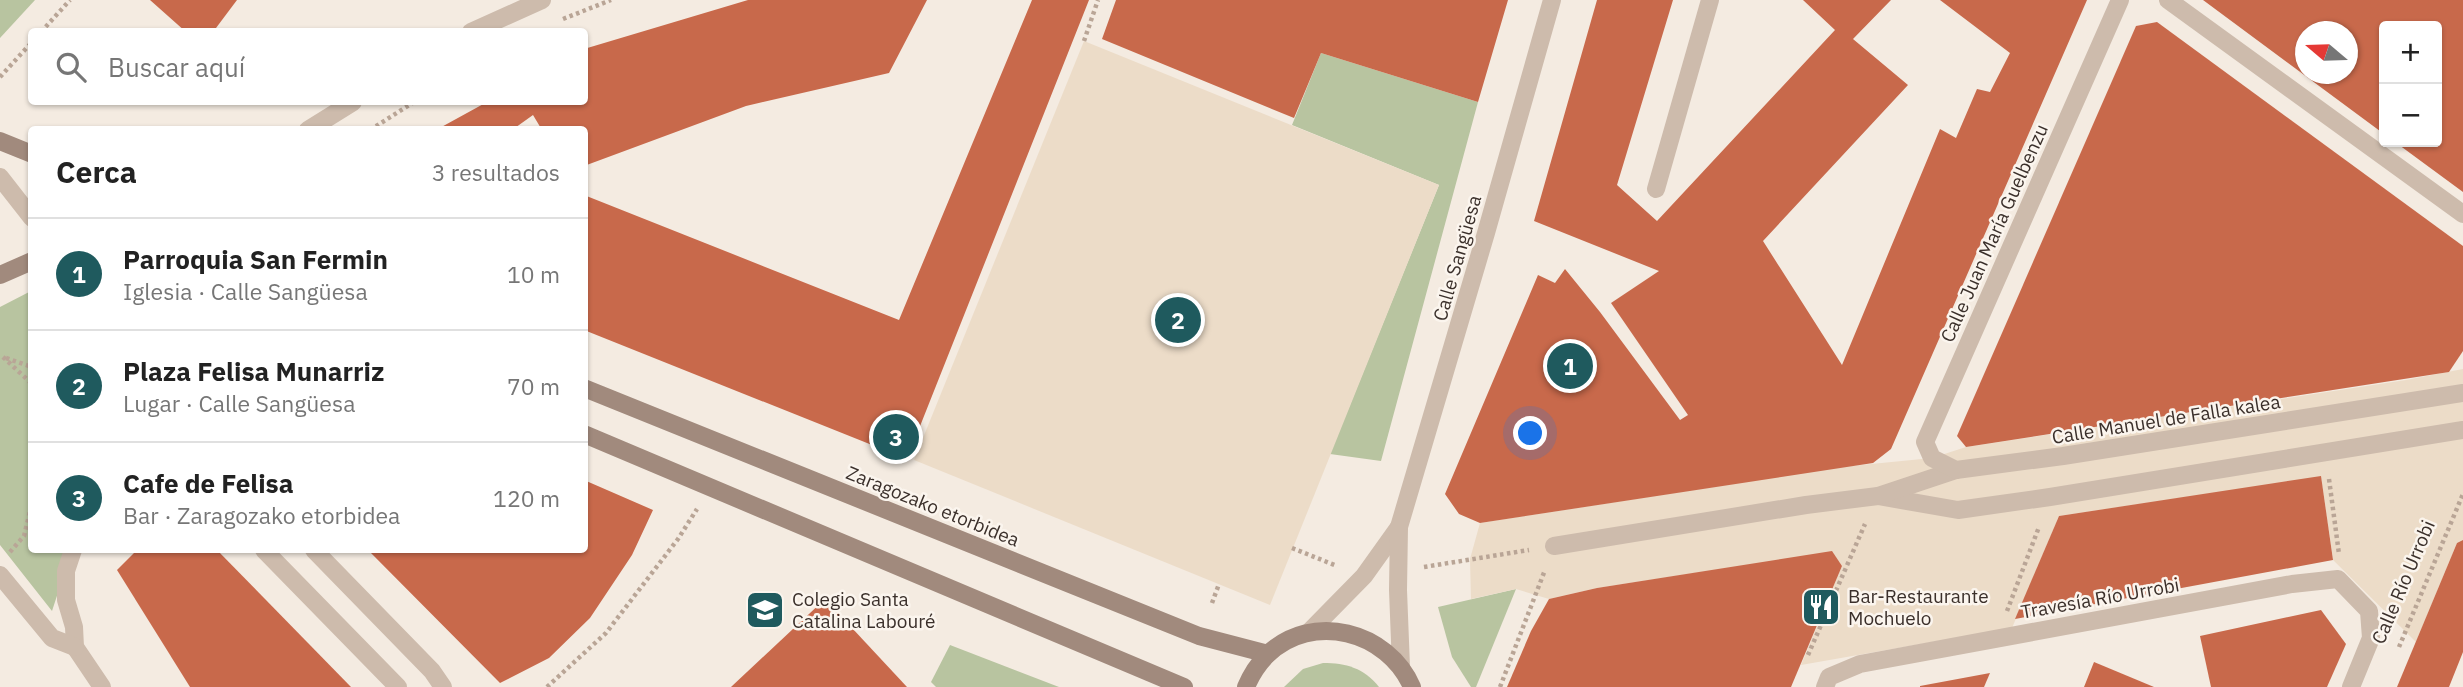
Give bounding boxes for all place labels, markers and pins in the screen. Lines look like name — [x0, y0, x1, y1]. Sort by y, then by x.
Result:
pin: 2 — [1155, 294, 1201, 346]
pin: 1 — [1547, 340, 1593, 392]
pin: 3 — [873, 411, 919, 463]
place label: Bar-Restaurante Mochuelo — [1848, 584, 1989, 630]
restaurant icon: Bar-Restaurante Mochuelo — [1800, 586, 1842, 628]
place label: Colegio Santa Catalina Labouré — [792, 587, 936, 633]
school or university icon: Colegio Santa Catalina Labouré — [744, 589, 786, 631]

